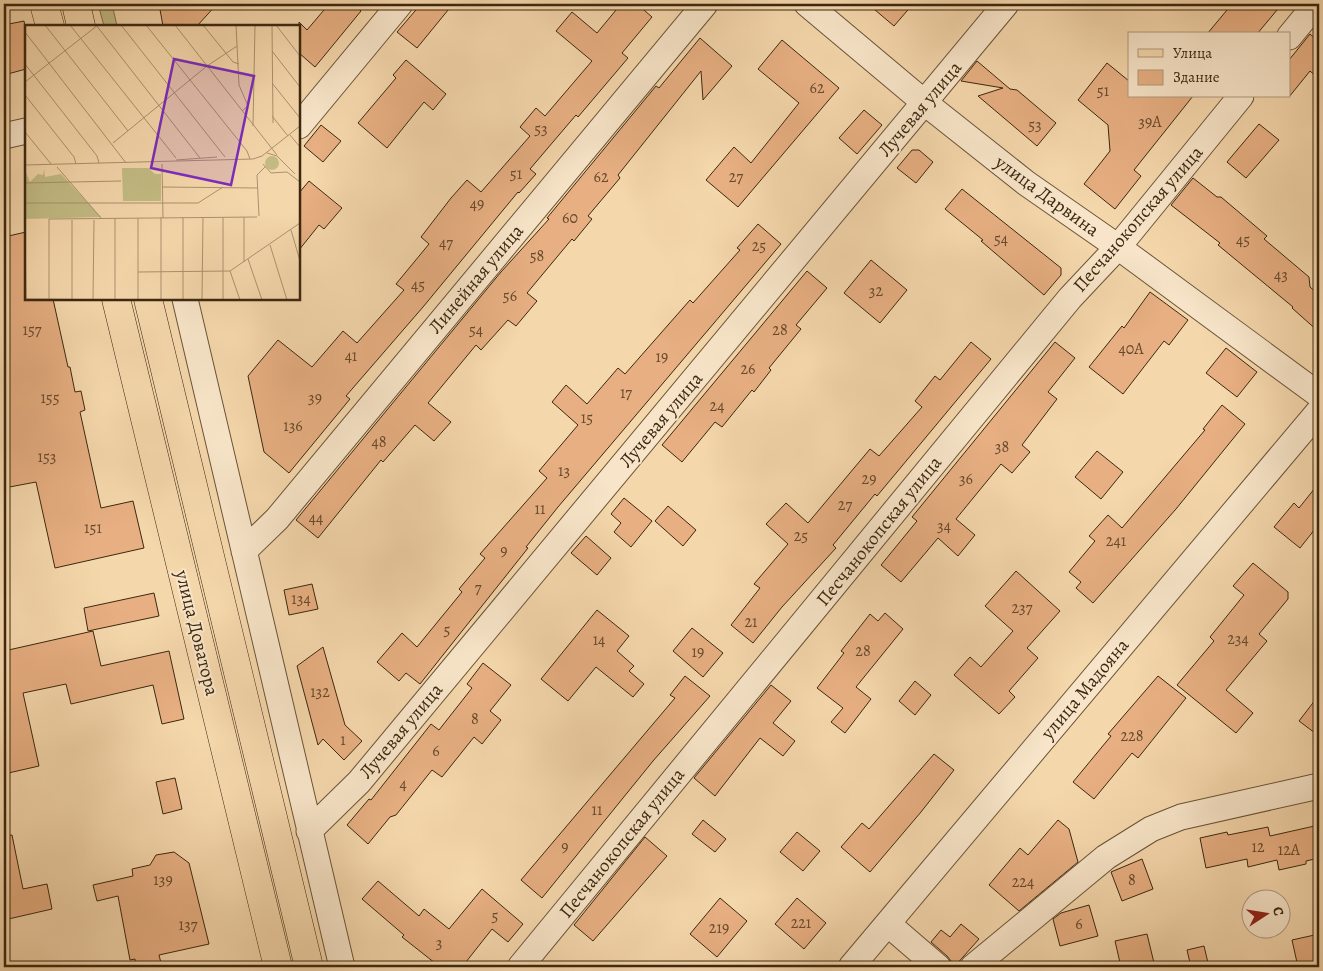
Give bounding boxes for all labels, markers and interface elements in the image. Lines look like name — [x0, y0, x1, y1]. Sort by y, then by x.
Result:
inset map — [25, 25, 300, 300]
legend — [1128, 32, 1290, 98]
text: Улица — [1173, 43, 1212, 63]
street label: Лучевая улица — [872, 55, 968, 162]
text: Здание — [1173, 67, 1220, 87]
house number: 62 — [810, 77, 825, 99]
house number: 51 — [1097, 80, 1110, 102]
house number: 39А — [1138, 111, 1162, 133]
house number: 53 — [1028, 114, 1042, 136]
house number: 53 — [534, 118, 548, 140]
street label: Песчанокопская улица — [1067, 140, 1209, 298]
street label: улица Дарвина — [989, 149, 1105, 243]
house number: 51 — [510, 163, 523, 185]
house number: 62 — [594, 166, 609, 188]
house number: 27 — [729, 166, 743, 188]
house number: 49 — [470, 193, 484, 215]
house number: 60 — [562, 207, 578, 229]
street label: Линейная улица — [423, 219, 530, 339]
house number: 54 — [994, 228, 1008, 250]
house number: 45 — [1236, 229, 1250, 251]
house number: 47 — [439, 232, 453, 254]
house number: 25 — [752, 235, 766, 257]
house number: 58 — [530, 245, 544, 267]
house number: 43 — [1274, 264, 1288, 286]
house number: 45 — [411, 274, 425, 296]
house number: 32 — [869, 280, 884, 302]
house number: 56 — [503, 285, 517, 307]
house number: 157 — [22, 319, 42, 341]
house number: 54 — [469, 319, 483, 341]
house number: 28 — [772, 319, 788, 341]
house number: 40А — [1118, 338, 1144, 360]
house number: 41 — [345, 345, 358, 367]
house number: 19 — [656, 346, 668, 368]
house number: 26 — [741, 358, 756, 380]
street label: Лучевая улица — [613, 366, 709, 473]
house number: 17 — [620, 382, 632, 404]
house number: 155 — [40, 387, 60, 409]
house number: 39 — [308, 387, 322, 409]
house number: 24 — [710, 395, 724, 417]
house number: 15 — [581, 407, 593, 429]
house number: 136 — [283, 415, 303, 437]
house number: 48 — [371, 431, 387, 453]
house number: 38 — [995, 436, 1009, 458]
house number: 153 — [37, 446, 57, 468]
street label: Песчанокопская улица — [810, 450, 948, 612]
house number: 13 — [558, 460, 570, 482]
house number: 29 — [862, 468, 876, 490]
house number: 36 — [959, 468, 973, 490]
house number: 27 — [838, 494, 852, 516]
house number: 11 — [535, 498, 546, 520]
house number: 44 — [309, 507, 323, 529]
house number: 34 — [937, 515, 951, 537]
house number: 151 — [84, 517, 102, 539]
house number: 25 — [794, 525, 808, 547]
house number: 241 — [1106, 530, 1127, 552]
house number: 9 — [500, 540, 508, 562]
street label: улица Доватора — [169, 566, 225, 699]
house number: 7 — [475, 577, 482, 599]
house number: 134 — [291, 588, 311, 610]
house number: 237 — [1012, 597, 1033, 619]
house number: 21 — [744, 611, 758, 633]
house number: 5 — [444, 619, 451, 641]
house number: 234 — [1227, 628, 1249, 650]
house number: 14 — [593, 629, 605, 651]
street label: улица Мадояна — [1034, 633, 1135, 746]
house number: 28 — [855, 640, 871, 662]
house number: 19 — [692, 641, 704, 663]
street label: Лучевая улица — [353, 677, 449, 784]
house number: 132 — [310, 681, 330, 703]
house number: 8 — [471, 708, 479, 730]
house number: 228 — [1121, 725, 1143, 747]
house number: 1 — [340, 729, 346, 751]
house number: 6 — [432, 740, 440, 762]
street label: Песчанокопская улица — [553, 762, 691, 924]
house number: 4 — [399, 773, 407, 795]
house number: 11 — [592, 799, 603, 821]
house number: 9 — [561, 836, 569, 858]
house number: 12 — [1251, 836, 1265, 858]
house number: 12А — [1278, 839, 1301, 861]
house number: 139 — [153, 869, 173, 891]
house number: 8 — [1128, 869, 1136, 891]
house number: 224 — [1012, 871, 1034, 893]
north arrow — [1240, 888, 1290, 938]
house number: 5 — [492, 905, 499, 927]
text: С — [1268, 905, 1288, 918]
house number: 221 — [791, 912, 812, 934]
house number: 6 — [1075, 913, 1083, 935]
house number: 137 — [179, 914, 198, 936]
house number: 219 — [709, 917, 729, 939]
house number: 3 — [436, 932, 442, 954]

